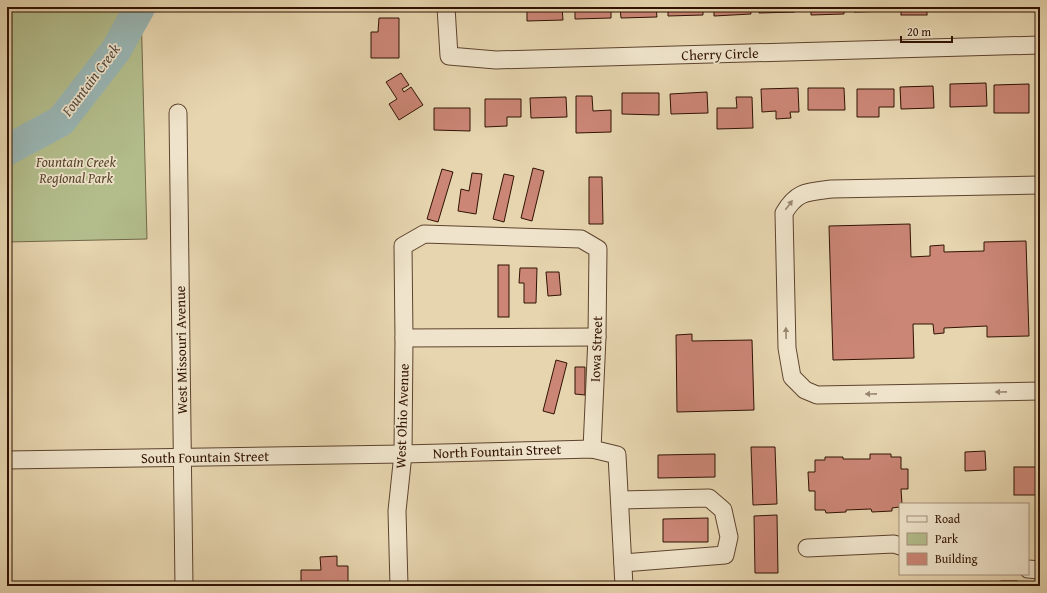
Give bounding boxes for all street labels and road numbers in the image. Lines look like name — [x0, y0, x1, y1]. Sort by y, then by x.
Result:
street label: Cherry Circle — [681, 43, 759, 65]
street label: West Missouri Avenue — [170, 285, 192, 414]
street label: Iowa Street — [585, 316, 607, 382]
street label: West Ohio Avenue — [390, 363, 414, 469]
street label: North Fountain Street — [432, 439, 562, 463]
street label: South Fountain Street — [141, 446, 269, 468]

